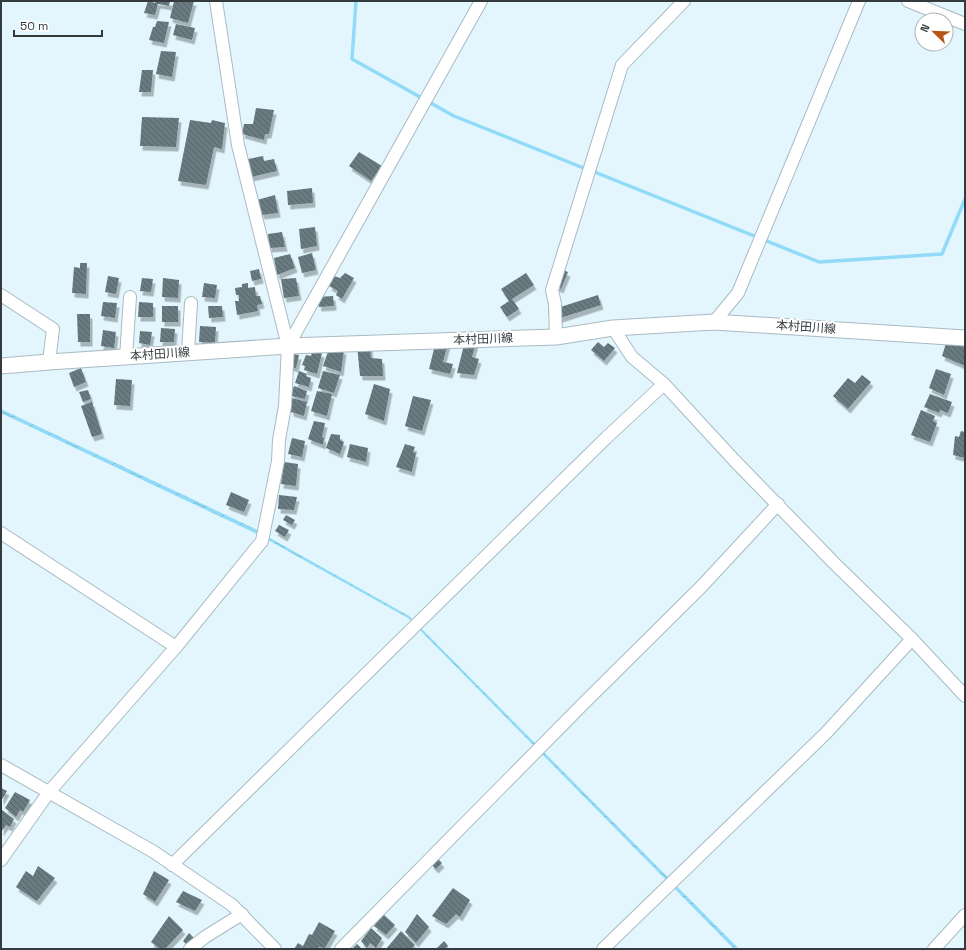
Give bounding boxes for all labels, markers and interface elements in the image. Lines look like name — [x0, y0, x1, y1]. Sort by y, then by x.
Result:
scale bar — [14, 12, 102, 38]
north arrow — [914, 12, 954, 52]
text: 50 m — [20, 18, 48, 34]
text: N — [917, 22, 933, 34]
street label: 本村田川線 — [776, 317, 836, 337]
street label: 本村田川線 — [453, 330, 513, 348]
street label: 本村田川線 — [130, 344, 190, 364]

